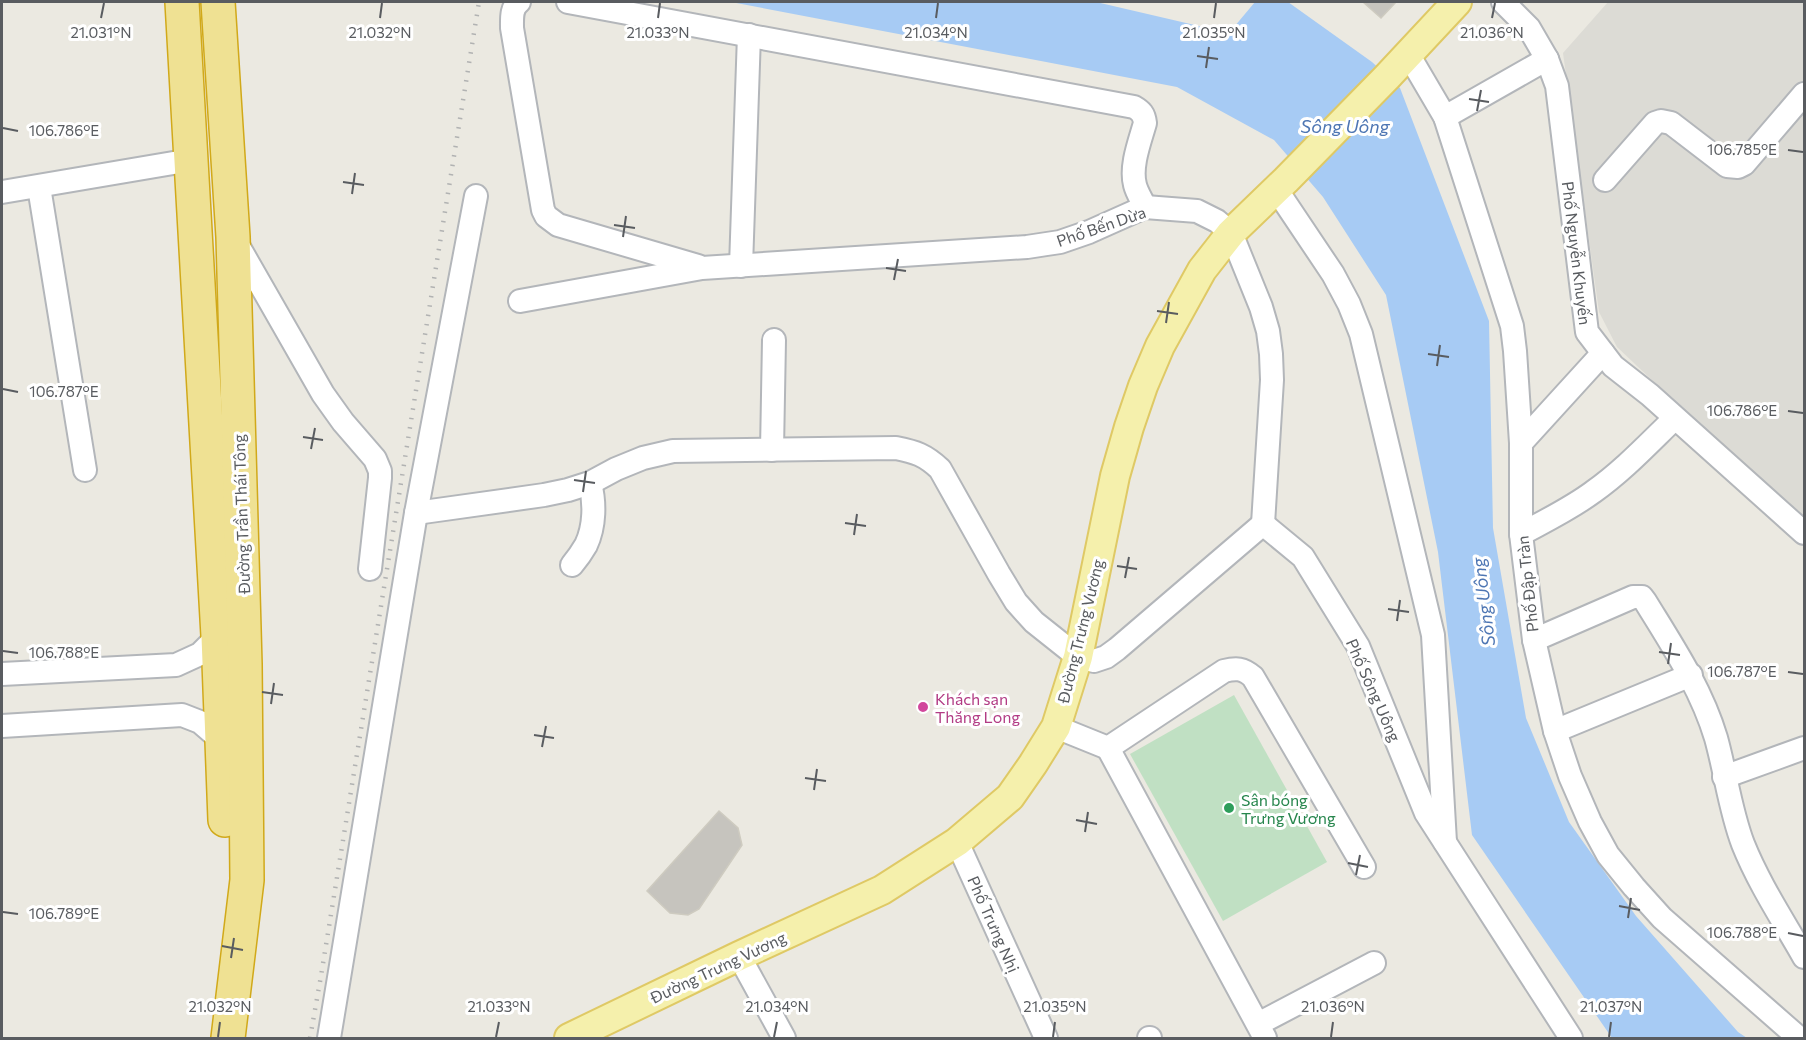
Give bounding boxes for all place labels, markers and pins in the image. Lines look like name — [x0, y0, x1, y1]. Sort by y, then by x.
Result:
place label: Khách sạn Thăng Long — [935, 689, 1021, 726]
marker: Khách sạn Thăng Long — [916, 700, 930, 714]
place label: Sân bóng Trưng Vương — [1241, 790, 1336, 827]
marker: Sân bóng Trưng Vương — [1222, 801, 1236, 815]

